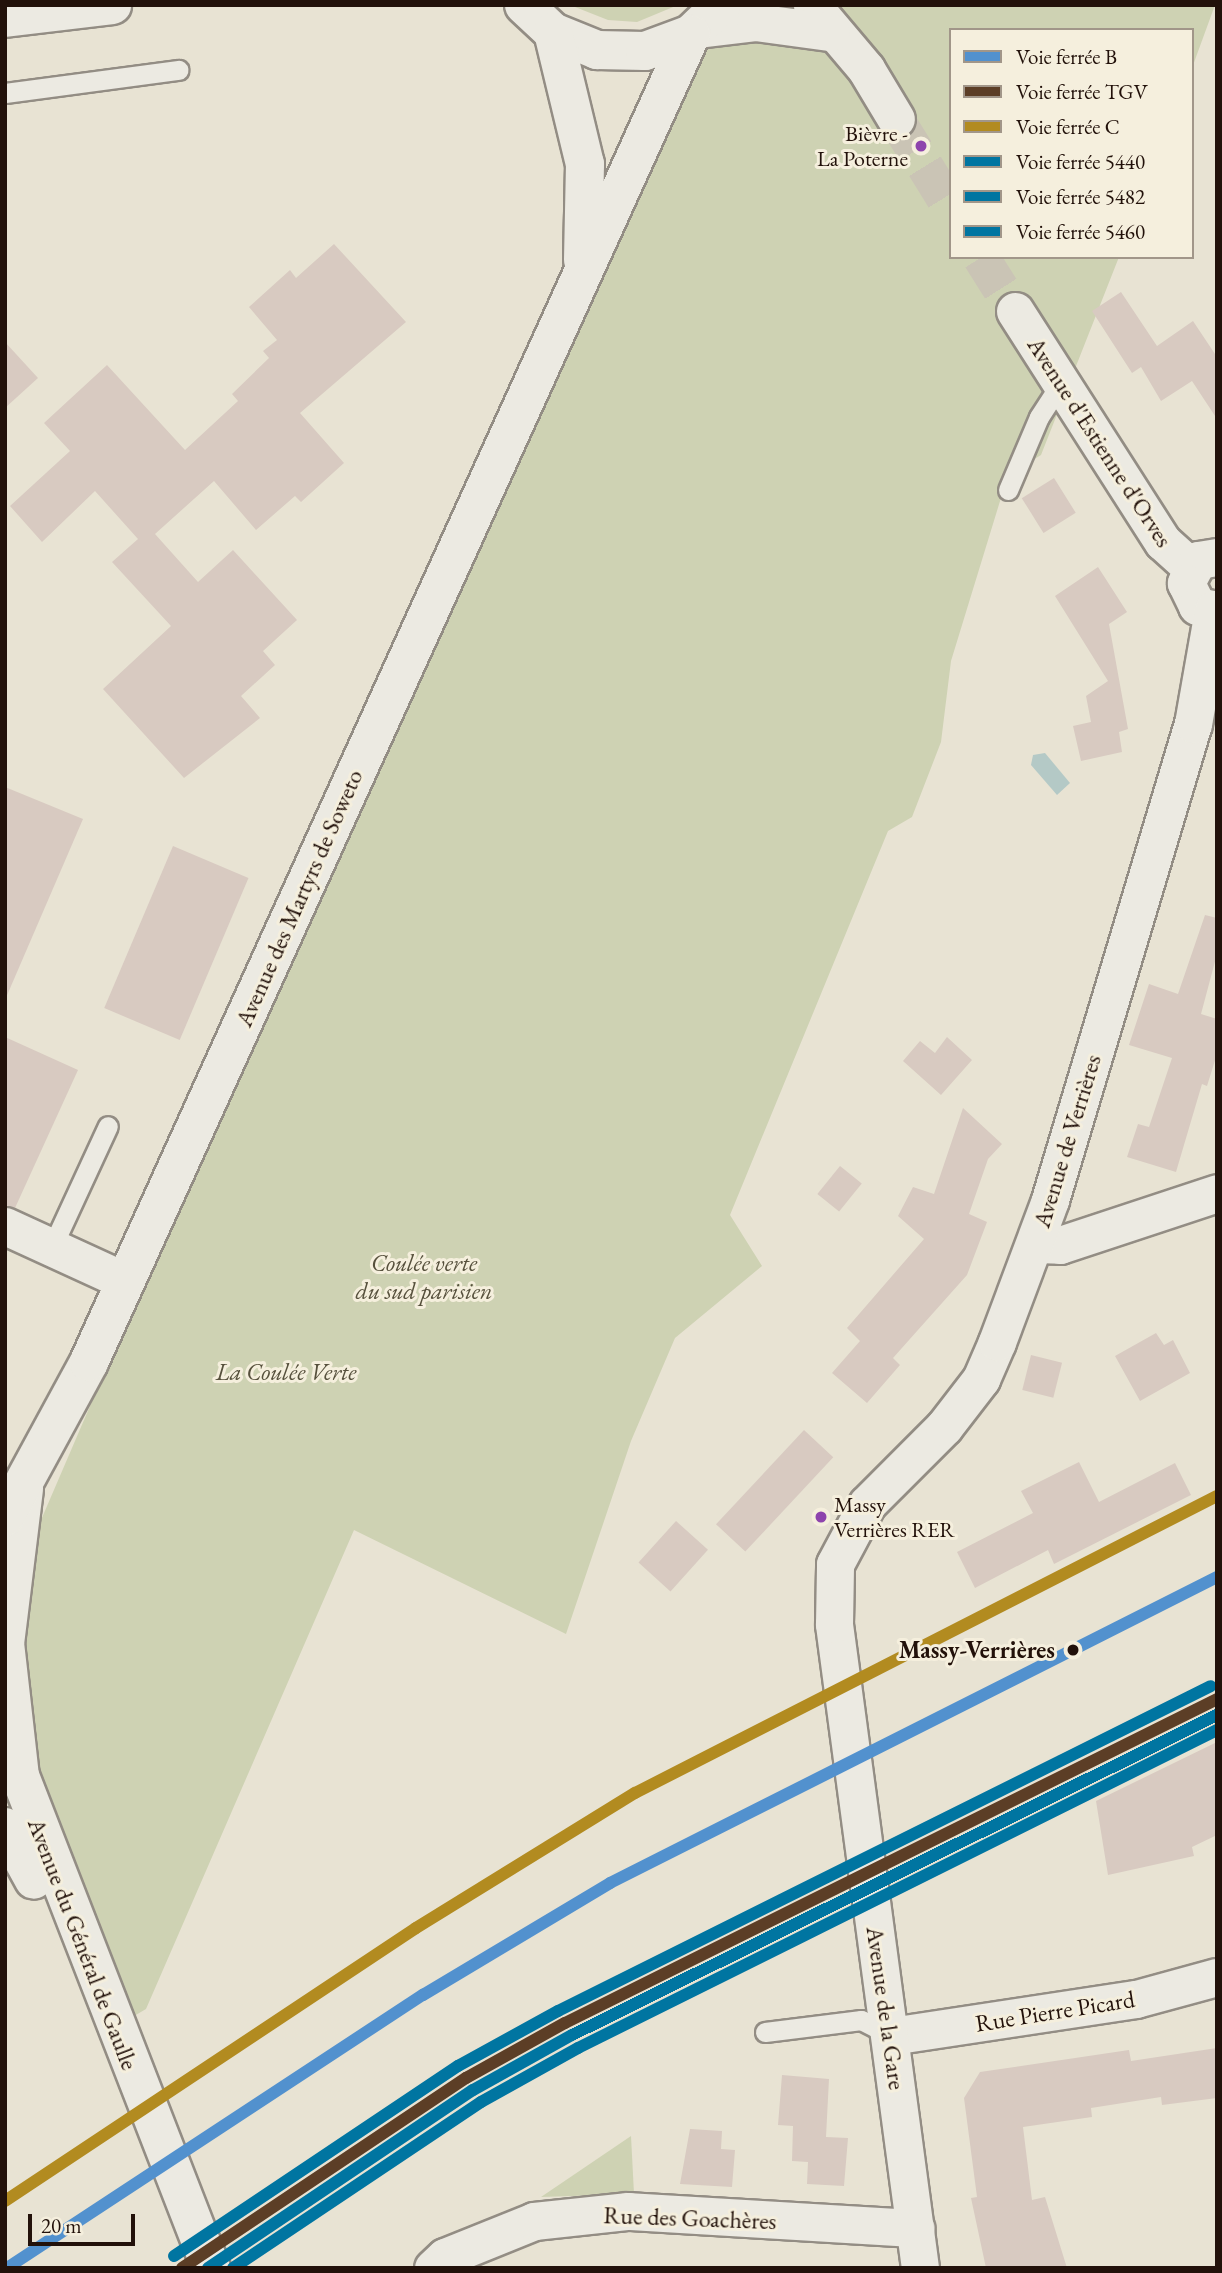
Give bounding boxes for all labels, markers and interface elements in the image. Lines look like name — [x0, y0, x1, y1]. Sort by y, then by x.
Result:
legend — [949, 28, 1194, 259]
text: Voie ferrée B — [1016, 43, 1117, 70]
text: Voie ferrée TGV — [1016, 78, 1148, 105]
text: Voie ferrée C — [1016, 113, 1120, 140]
place label: Bièvre - La Poterne — [817, 120, 908, 172]
marker: Bièvre - La Poterne — [914, 139, 928, 153]
text: Voie ferrée 5440 — [1016, 148, 1145, 175]
text: Voie ferrée 5482 — [1016, 183, 1145, 210]
text: Voie ferrée 5460 — [1016, 218, 1145, 245]
street label: Avenue d'Estienne d'Orves — [1021, 332, 1179, 552]
street label: Avenue des Martyrs de Soweto — [229, 765, 369, 1031]
street label: Avenue de Verrières — [1027, 1051, 1107, 1231]
park label: Coulée verte du sud parisien — [356, 1249, 492, 1305]
park label: La Coulée Verte — [216, 1358, 356, 1386]
place label: Massy Verrières RER — [834, 1491, 955, 1542]
marker: Massy Verrières RER — [814, 1510, 828, 1524]
place label: Massy-Verrières — [899, 1636, 1055, 1664]
marker: Massy-Verrières — [1061, 1638, 1085, 1662]
street label: Avenue du Général de Gaulle — [22, 1814, 144, 2074]
street label: Avenue de la Gare — [860, 1925, 912, 2091]
street label: Rue Pierre Picard — [973, 1984, 1137, 2038]
scale bar — [32, 2200, 138, 2244]
street label: Rue des Goachères — [603, 2201, 777, 2235]
text: 20 m — [41, 2212, 82, 2239]

